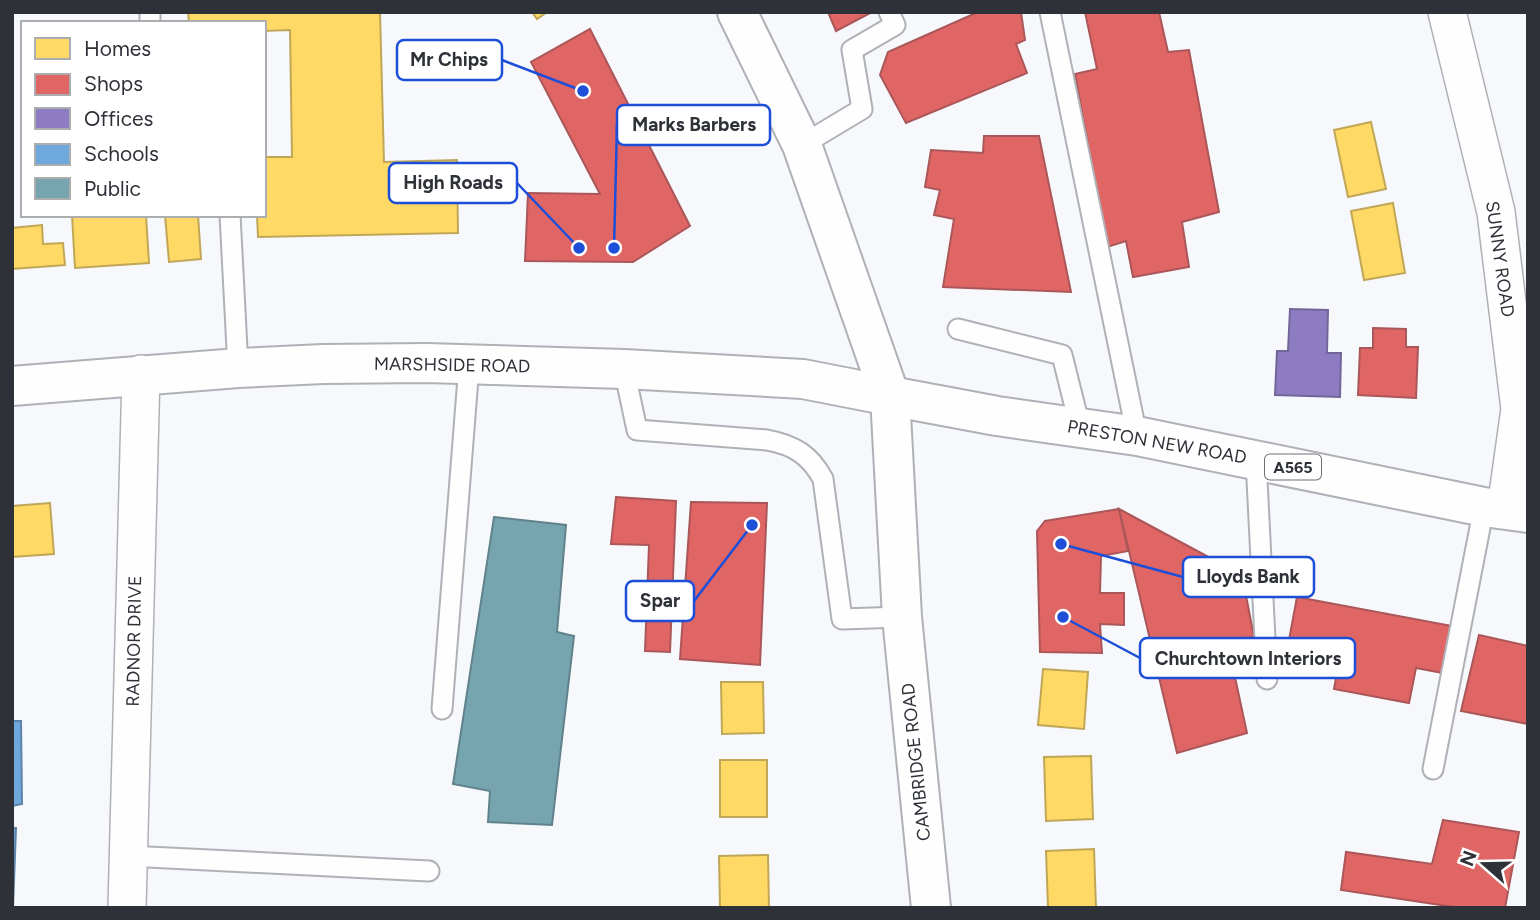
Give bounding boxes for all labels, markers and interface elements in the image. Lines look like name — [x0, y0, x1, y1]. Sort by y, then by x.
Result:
legend — [21, 21, 266, 217]
text: Homes — [84, 36, 151, 61]
callout: Mr Chips — [397, 40, 502, 80]
text: Mr Chips — [410, 48, 488, 71]
text: Shops — [84, 71, 143, 96]
callout: Marks Barbers — [617, 105, 770, 145]
text: Offices — [84, 106, 153, 131]
text: Marks Barbers — [632, 113, 756, 136]
text: Schools — [84, 141, 159, 166]
callout: High Roads — [389, 163, 517, 203]
text: High Roads — [403, 171, 503, 194]
text: Public — [84, 176, 141, 201]
street label: SUNNY ROAD — [1481, 200, 1519, 318]
street label: MARSHSIDE ROAD — [374, 353, 530, 377]
street label: PRESTON NEW ROAD — [1066, 415, 1248, 469]
road number: A565 — [1265, 454, 1321, 480]
callout: Lloyds Bank — [1183, 557, 1314, 597]
text: Lloyds Bank — [1196, 565, 1301, 588]
street label: RADNOR DRIVE — [122, 575, 146, 707]
callout: Spar — [626, 581, 694, 621]
text: Spar — [640, 589, 680, 612]
callout: Churchtown Interiors — [1140, 638, 1355, 678]
text: Churchtown Interiors — [1155, 647, 1341, 670]
street label: CAMBRIDGE ROAD — [897, 682, 935, 842]
north arrow — [1449, 829, 1519, 899]
text: N — [1455, 848, 1482, 869]

